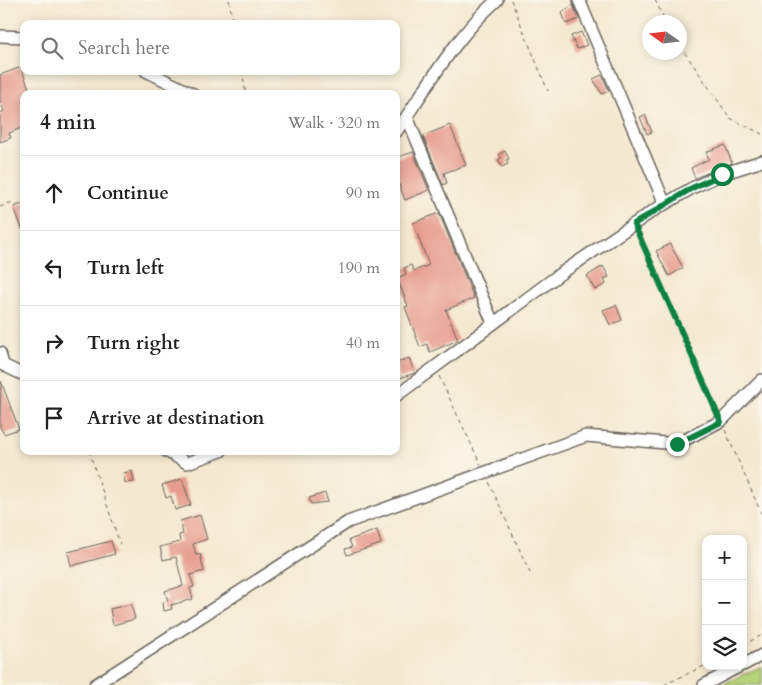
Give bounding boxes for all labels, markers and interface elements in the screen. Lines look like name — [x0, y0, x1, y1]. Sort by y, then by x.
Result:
north arrow — [642, 15, 687, 60]
search box — [20, 20, 400, 75]
icon: search — [38, 34, 66, 62]
text: Search here — [78, 35, 170, 61]
text: 4 min — [40, 108, 96, 137]
text: Walk · 320 m — [288, 112, 380, 134]
route start — [711, 163, 734, 186]
icon: ahead — [40, 179, 68, 207]
text: Continue — [87, 180, 169, 206]
text: 90 m — [346, 182, 380, 204]
icon: left — [40, 254, 68, 282]
text: Turn left — [87, 255, 164, 281]
text: 190 m — [338, 257, 380, 279]
icon: right — [40, 329, 68, 357]
text: Turn right — [87, 330, 179, 356]
text: 40 m — [346, 332, 380, 354]
icon: arrive — [40, 404, 68, 432]
text: Arrive at destination — [87, 405, 264, 431]
route end — [666, 433, 689, 456]
map controls — [702, 535, 747, 670]
button: + — [702, 535, 747, 580]
button: − — [702, 580, 747, 625]
button: layers — [702, 625, 747, 670]

